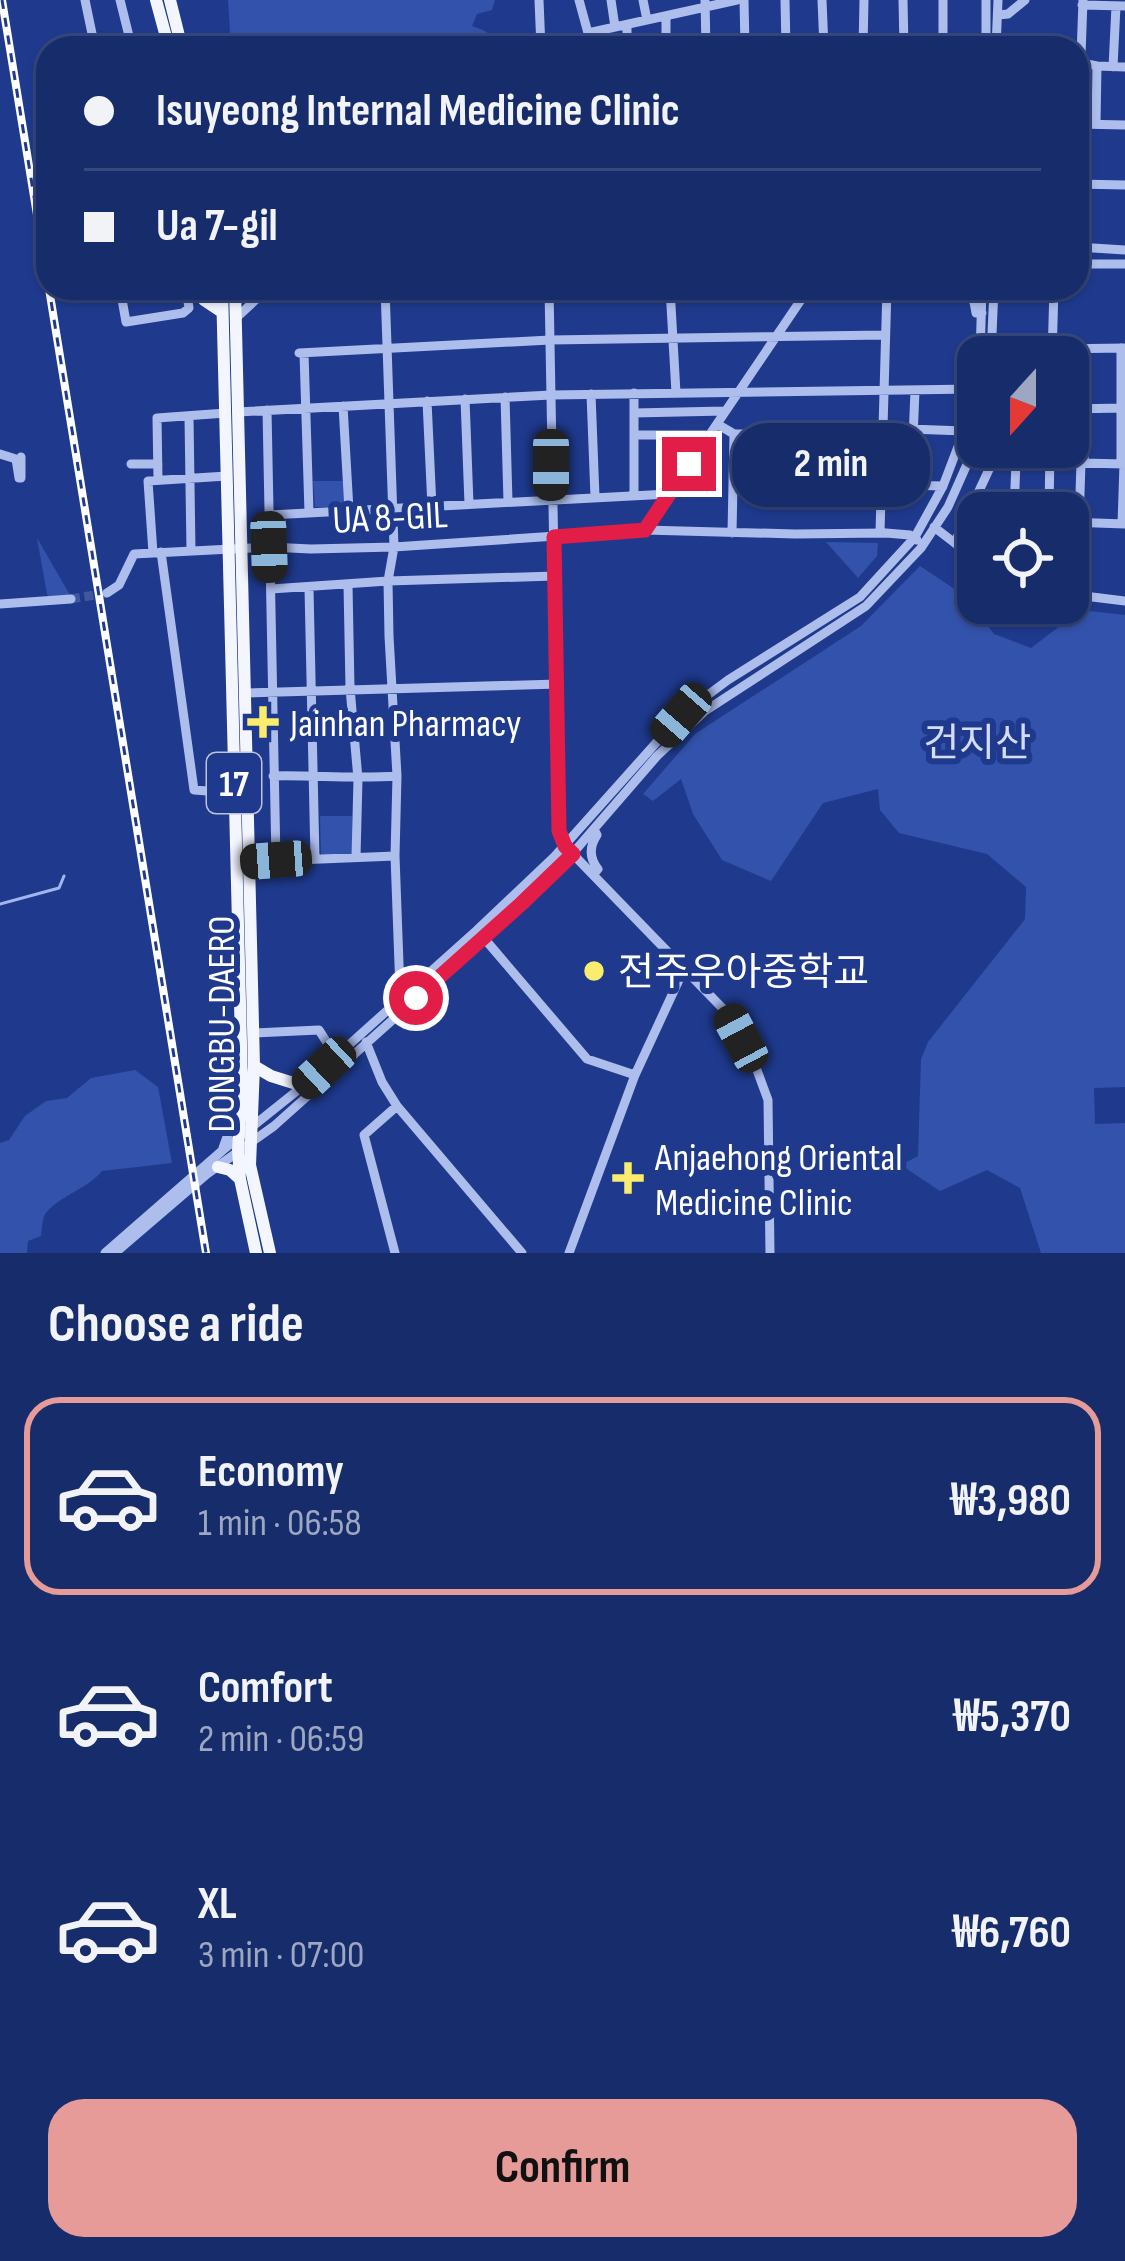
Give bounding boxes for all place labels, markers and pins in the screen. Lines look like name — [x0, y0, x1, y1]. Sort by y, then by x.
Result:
place label: Jainhan Pharmacy — [289, 701, 521, 748]
marker: Jainhan Pharmacy — [247, 706, 279, 738]
place label: 전주우아중학교 — [618, 950, 869, 997]
marker: 전주우아중학교 — [581, 958, 607, 984]
place label: Anjaehong Oriental Medicine Clinic — [654, 1135, 902, 1227]
marker: Anjaehong Oriental Medicine Clinic — [612, 1162, 644, 1194]

